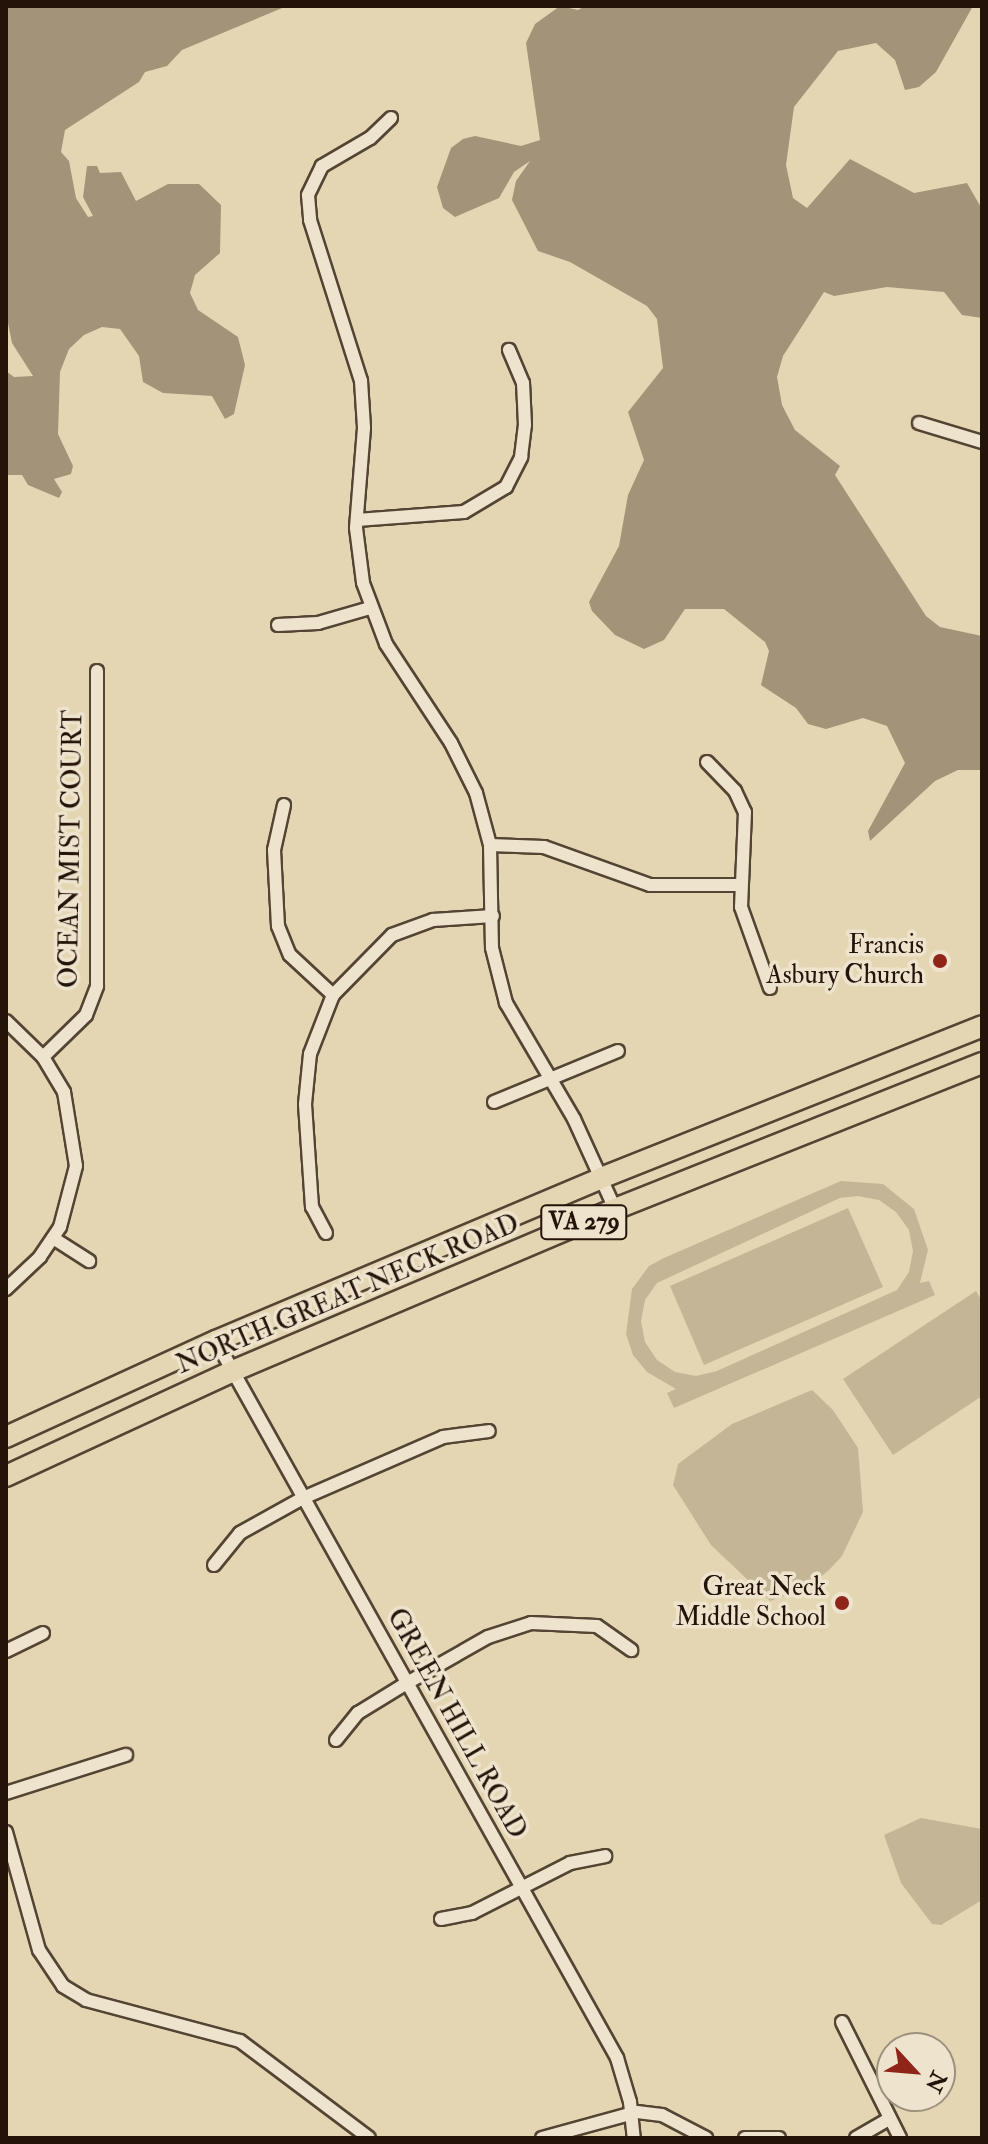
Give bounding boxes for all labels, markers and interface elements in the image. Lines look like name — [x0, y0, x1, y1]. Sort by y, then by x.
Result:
street label: OCEAN MIST COURT — [54, 710, 90, 988]
place label: Francis Asbury Church — [766, 930, 924, 992]
marker: Francis Asbury Church — [931, 952, 949, 970]
road number: VA 279 — [540, 1202, 628, 1242]
street label: NORTH GREAT NECK ROAD — [172, 1209, 524, 1381]
place label: Great Neck Middle School — [675, 1572, 826, 1634]
marker: Great Neck Middle School — [833, 1594, 851, 1612]
street label: GREEN HILL ROAD — [380, 1604, 532, 1844]
north arrow — [876, 2032, 956, 2112]
text: N — [919, 2067, 953, 2097]

